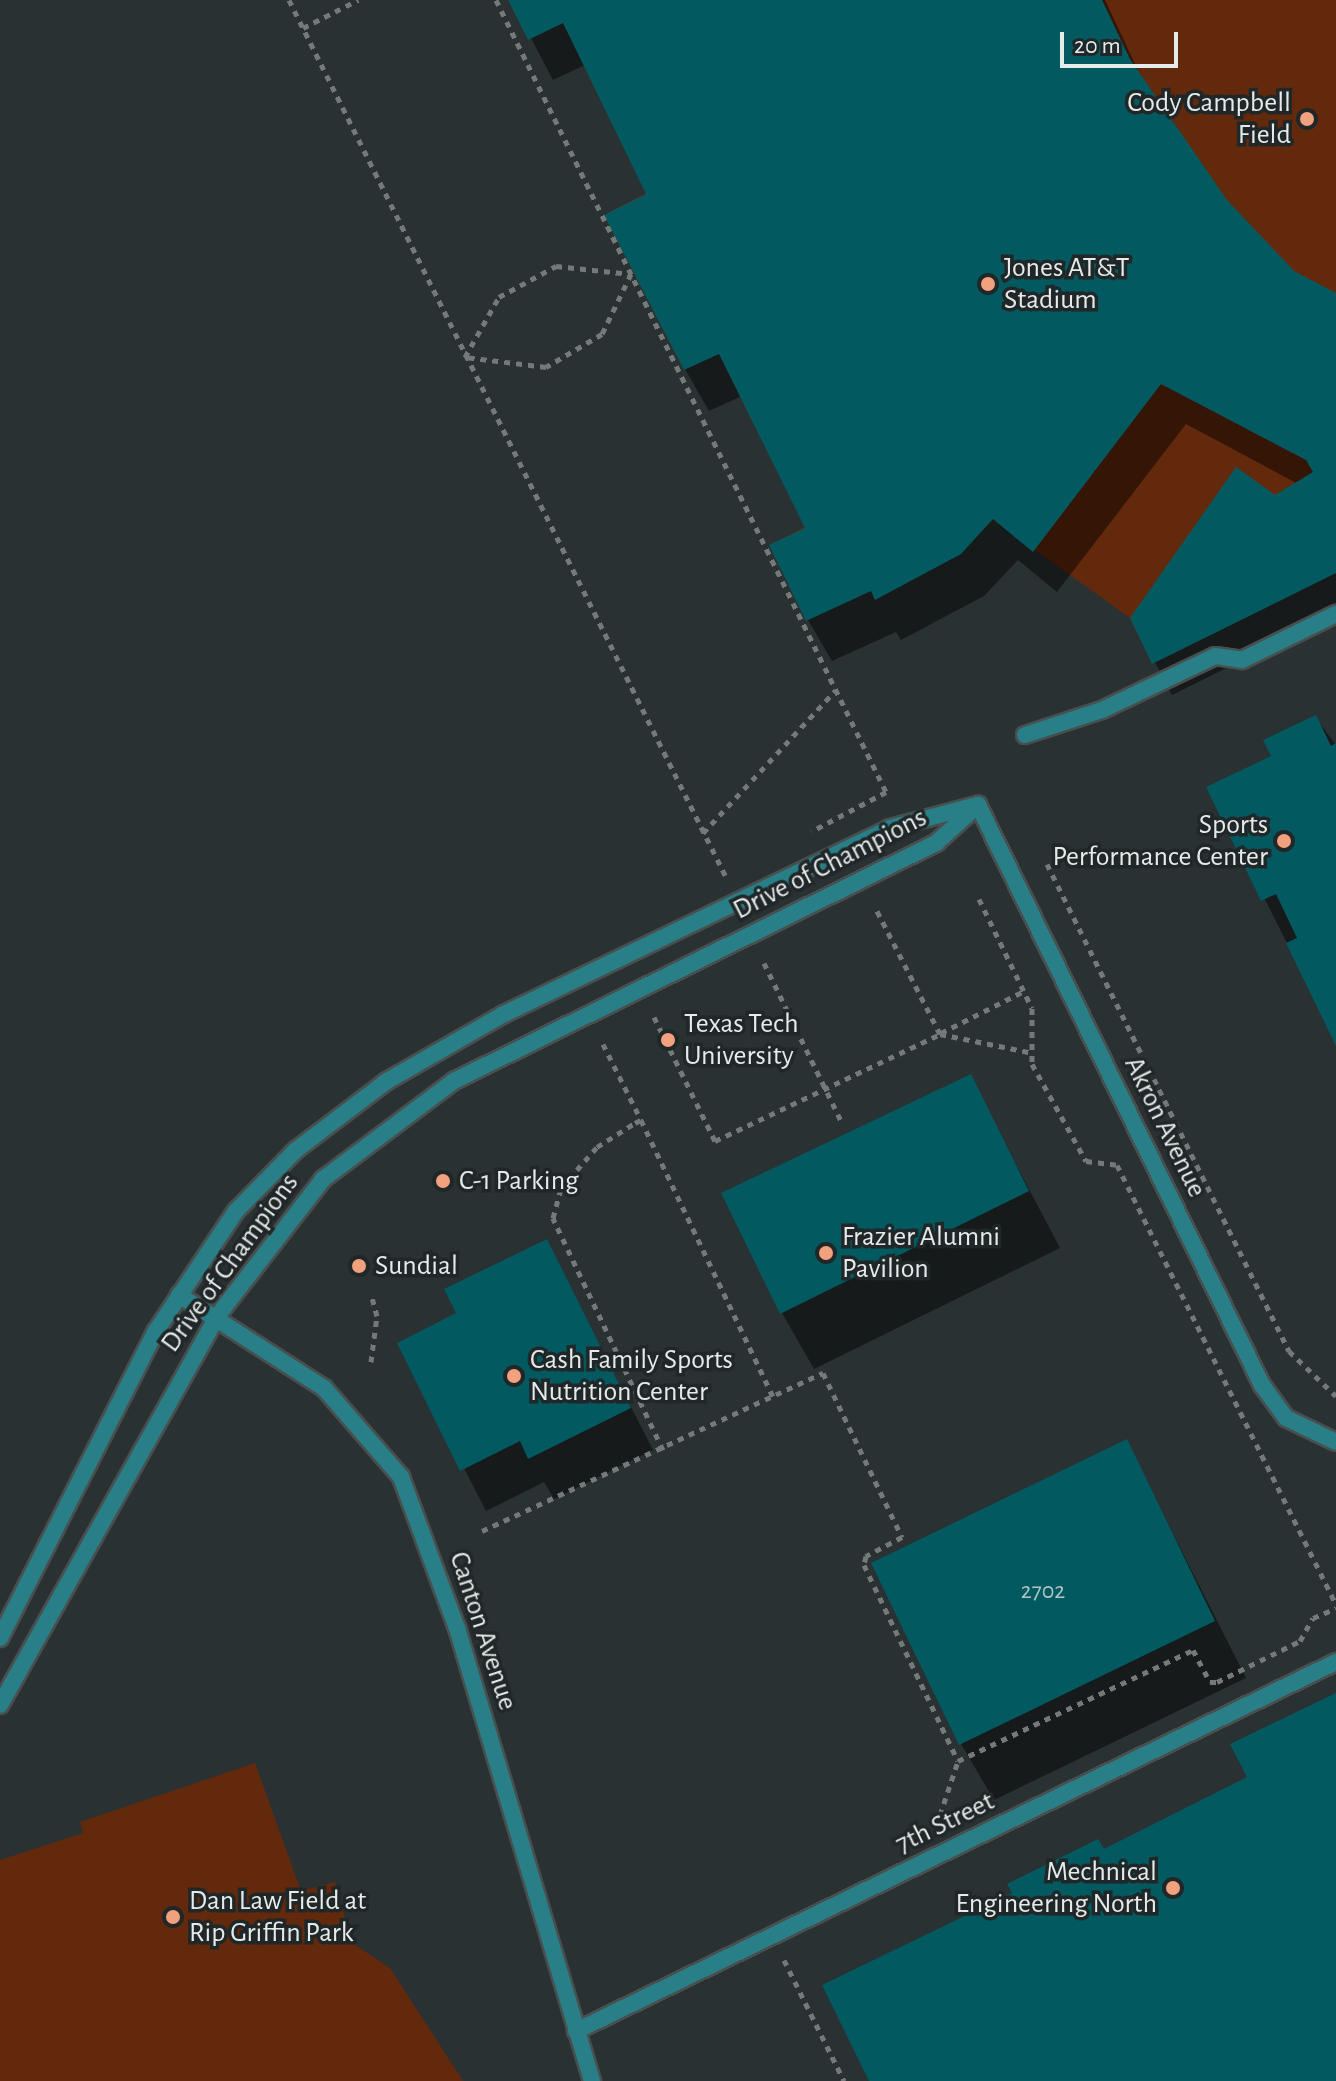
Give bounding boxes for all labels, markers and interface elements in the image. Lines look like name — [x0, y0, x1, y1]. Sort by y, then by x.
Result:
scale bar — [1064, 16, 1182, 66]
text: 20 m — [1074, 34, 1121, 58]
place label: Cody Campbell Field — [1127, 86, 1291, 152]
marker: Cody Campbell Field — [1298, 110, 1316, 128]
place label: Jones AT&T Stadium — [1004, 251, 1129, 317]
marker: Jones AT&T Stadium — [979, 275, 997, 293]
street label: Drive of Champions — [728, 801, 932, 927]
place label: Sports Performance Center — [1053, 808, 1268, 874]
marker: Sports Performance Center — [1275, 832, 1293, 850]
place label: Texas Tech University — [684, 1007, 798, 1073]
marker: Texas Tech University — [659, 1031, 677, 1049]
street label: Akron Avenue — [1117, 1051, 1213, 1203]
place label: C-1 Parking — [459, 1164, 579, 1198]
street label: Drive of Champions — [154, 1167, 306, 1359]
marker: C-1 Parking — [434, 1172, 452, 1190]
place label: Frazier Alumni Pavilion — [842, 1220, 1000, 1286]
marker: Frazier Alumni Pavilion — [817, 1244, 835, 1262]
place label: Sundial — [375, 1249, 458, 1283]
marker: Sundial — [350, 1257, 368, 1275]
place label: Cash Family Sports Nutrition Center — [530, 1343, 733, 1409]
marker: Cash Family Sports Nutrition Center — [505, 1367, 523, 1385]
street label: Canton Avenue — [442, 1548, 524, 1714]
house number: 2702 — [1021, 1578, 1065, 1606]
street label: 7th Street — [890, 1785, 1000, 1861]
place label: Mechnical Engineering North — [956, 1855, 1157, 1921]
marker: Mechnical Engineering North — [1164, 1879, 1182, 1897]
place label: Dan Law Field at Rip Griffin Park — [189, 1884, 366, 1950]
marker: Dan Law Field at Rip Griffin Park — [164, 1908, 182, 1926]

